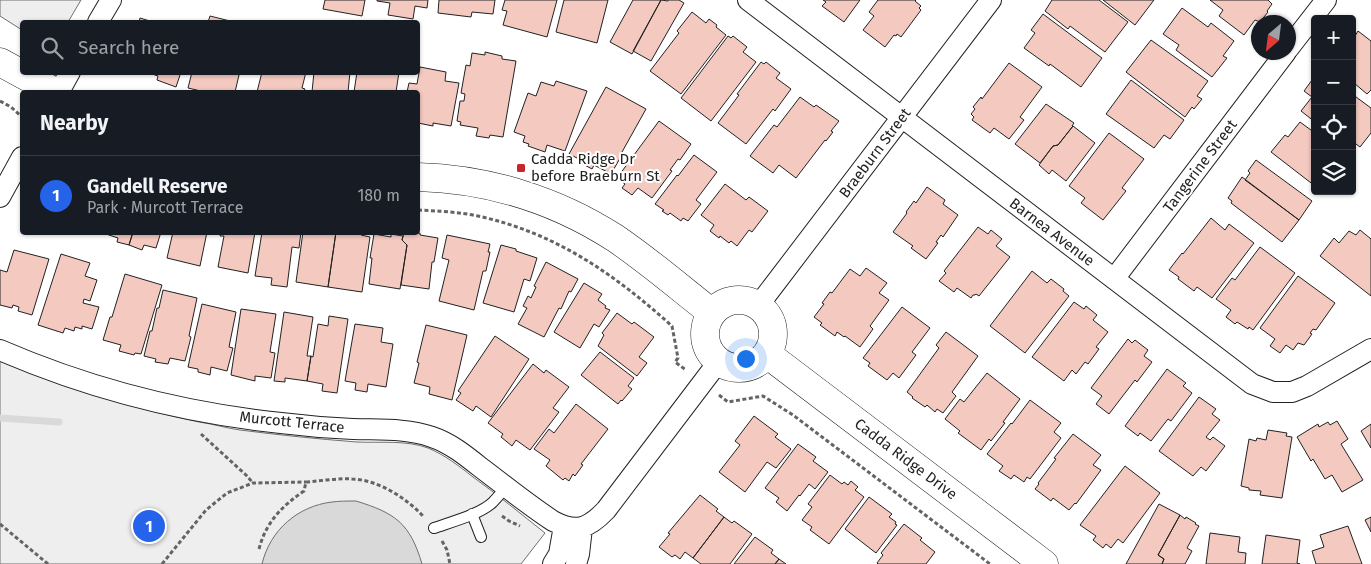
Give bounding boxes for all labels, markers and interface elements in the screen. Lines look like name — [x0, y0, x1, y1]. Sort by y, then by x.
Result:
north arrow — [1251, 15, 1296, 60]
map controls — [1311, 15, 1356, 195]
button: + — [1311, 15, 1356, 60]
search box — [20, 20, 420, 75]
icon: search — [38, 34, 66, 62]
text: Search here — [78, 36, 179, 59]
button: − — [1311, 60, 1356, 105]
street label: Braeburn Street — [835, 104, 915, 201]
button: locate — [1311, 105, 1356, 150]
text: Nearby — [40, 110, 108, 136]
street label: Tangerine Street — [1159, 116, 1241, 216]
place label: Cadda Ridge Dr before Braeburn St — [531, 150, 660, 185]
button: layers — [1311, 150, 1356, 195]
marker: Cadda Ridge Dr before Braeburn St — [515, 162, 527, 174]
text: Gandell Reserve — [87, 175, 228, 198]
text: 1 — [52, 186, 60, 205]
text: 180 m — [357, 186, 400, 205]
street label: Barnea Avenue — [1006, 194, 1098, 270]
text: Park · Murcott Terrace — [87, 198, 243, 217]
your location — [733, 346, 759, 372]
street label: Murcott Terrace — [239, 408, 345, 436]
street label: Cadda Ridge Drive — [851, 415, 961, 503]
pin: 1 — [133, 507, 165, 545]

